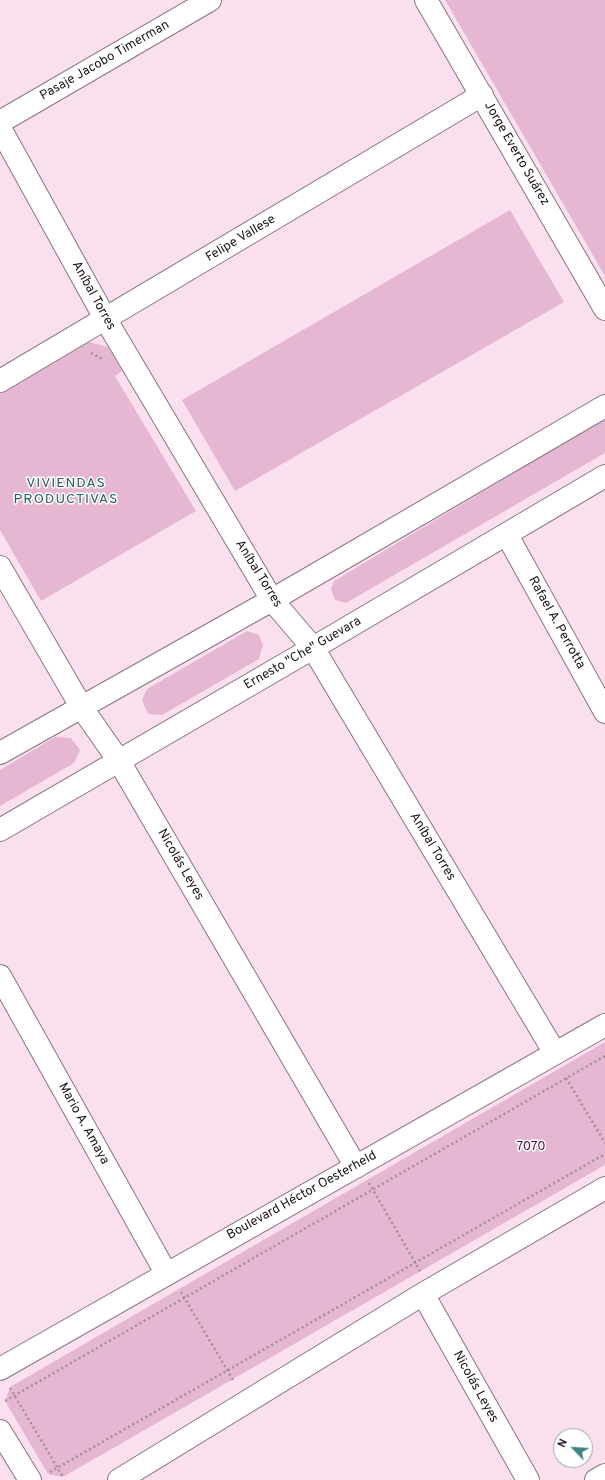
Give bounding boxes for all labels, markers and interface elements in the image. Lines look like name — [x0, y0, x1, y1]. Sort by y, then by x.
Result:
street label: Pasaje Jacobo Timerman — [38, 18, 172, 104]
street label: Jorge Everto Suárez — [480, 99, 552, 209]
street label: Felipe Vallese — [203, 212, 279, 266]
street label: Aníbal Torres — [68, 259, 118, 333]
district label: VIVIENDAS PRODUCTIVAS — [14, 476, 118, 508]
street label: Aníbal Torres — [231, 537, 285, 611]
street label: Rafael A. Perrotta — [524, 574, 588, 672]
street label: Ernesto "Che" Guevara — [242, 614, 364, 694]
street label: Aníbal Torres — [406, 810, 458, 884]
street label: Nicolás Leyes — [153, 827, 207, 903]
street label: Mario A. Amaya — [54, 1081, 112, 1167]
park label: 7070 — [516, 1139, 546, 1155]
street label: Boulevard Héctor Oesterheld — [224, 1148, 380, 1244]
street label: Nicolás Leyes — [449, 1348, 501, 1426]
north arrow — [553, 1428, 593, 1468]
text: N — [555, 1437, 571, 1450]

